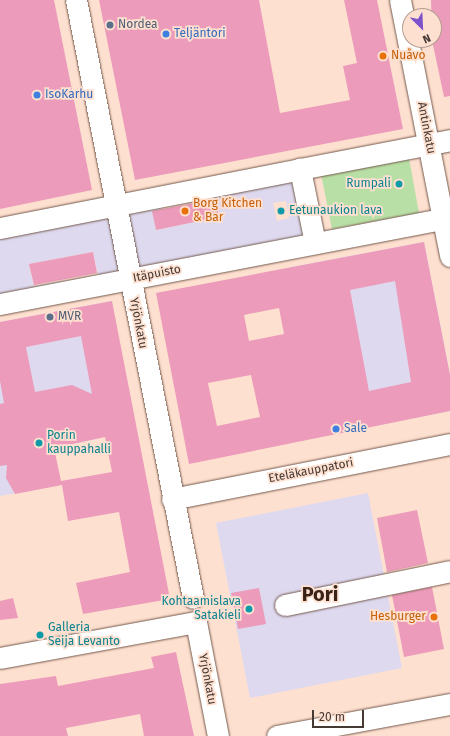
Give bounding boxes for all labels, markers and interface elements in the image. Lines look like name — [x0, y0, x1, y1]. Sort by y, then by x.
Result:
north arrow — [402, 8, 442, 48]
place label: Nordea — [118, 18, 158, 32]
marker: Nordea — [105, 20, 115, 30]
place label: Teljäntori — [174, 27, 226, 41]
marker: Teljäntori — [161, 29, 171, 39]
text: N — [421, 31, 433, 46]
place label: Nuåvo — [391, 49, 425, 63]
marker: Nuåvo — [378, 51, 388, 61]
place label: IsoKarhu — [45, 88, 93, 102]
marker: IsoKarhu — [32, 90, 42, 100]
street label: Antinkatu — [414, 101, 438, 155]
place label: Rumpali — [346, 177, 391, 191]
marker: Rumpali — [394, 179, 404, 189]
place label: Borg Kitchen & Bar — [193, 197, 262, 225]
place label: Eetunaukion lava — [289, 204, 382, 218]
marker: Borg Kitchen & Bar — [180, 206, 190, 216]
marker: Eetunaukion lava — [276, 206, 286, 216]
street label: Itäpuisto — [132, 262, 182, 286]
street label: Yrjönkatu — [126, 296, 150, 350]
place label: MVR — [58, 310, 81, 324]
marker: MVR — [45, 312, 55, 322]
place label: Sale — [344, 422, 367, 436]
marker: Sale — [331, 424, 341, 434]
place label: Porin kauppahalli — [47, 429, 111, 457]
marker: Porin kauppahalli — [34, 438, 44, 448]
street label: Eteläkauppatori — [267, 456, 355, 486]
district label: Pori — [302, 582, 338, 606]
place label: Kohtaamislava Satakieli — [162, 595, 241, 623]
marker: Kohtaamislava Satakieli — [244, 604, 254, 614]
place label: Hesburger — [370, 610, 426, 624]
marker: Hesburger — [429, 612, 439, 622]
place label: Galleria Seija Levanto — [48, 621, 120, 649]
marker: Galleria Seija Levanto — [35, 630, 45, 640]
street label: Yrjönkatu — [195, 652, 219, 706]
scale bar — [314, 702, 366, 728]
text: 20 m — [319, 710, 345, 724]

